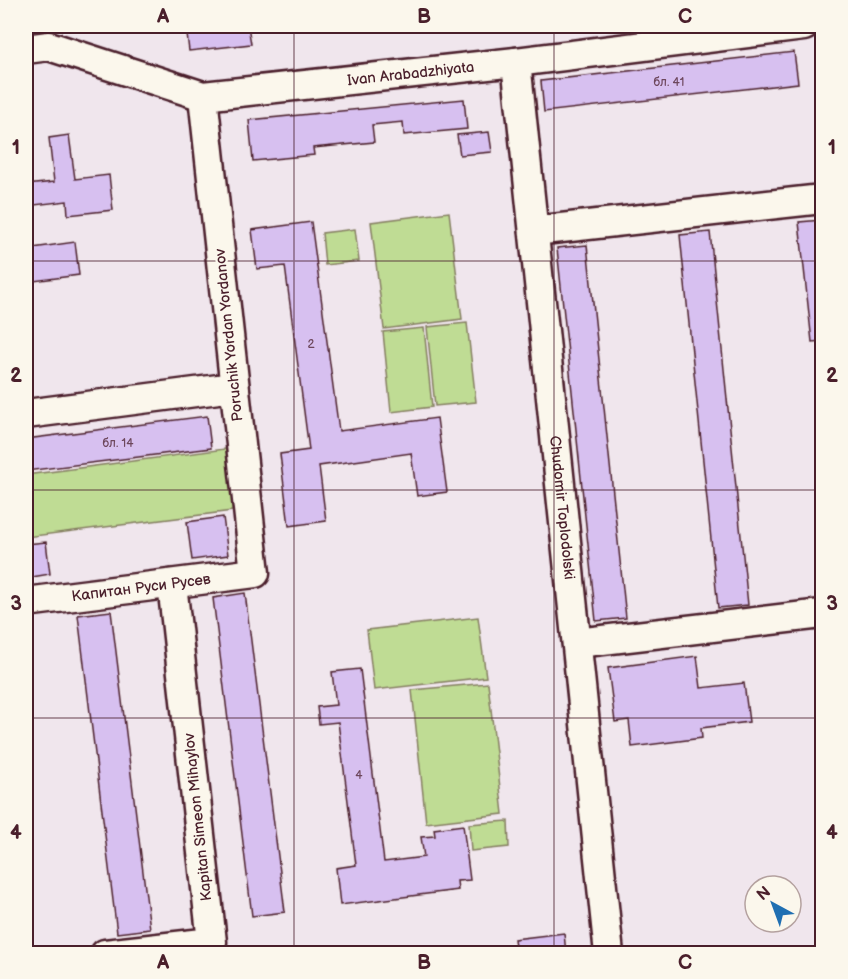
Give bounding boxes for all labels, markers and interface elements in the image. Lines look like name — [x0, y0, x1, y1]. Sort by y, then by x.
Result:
text: A — [156, 5, 170, 29]
text: B — [417, 5, 431, 29]
text: C — [678, 5, 692, 29]
street label: Ivan Arabadzhiyata — [346, 57, 475, 90]
house number: бл. 41 — [654, 75, 684, 90]
text: 1 — [12, 136, 20, 160]
text: 1 — [828, 136, 836, 160]
street label: Рoruchik Yordan Yordanov — [210, 247, 248, 423]
house number: 2 — [307, 337, 315, 352]
text: 2 — [10, 364, 22, 388]
text: 2 — [826, 364, 838, 388]
street label: Chudomir Toplodolski — [546, 435, 579, 581]
house number: бл. 14 — [103, 436, 134, 451]
street label: Капитан Руси Русев — [70, 569, 212, 606]
text: 3 — [10, 592, 22, 616]
text: 3 — [826, 592, 838, 616]
street label: Кapitan Simeon Mihaylov — [180, 731, 216, 902]
house number: 4 — [355, 768, 363, 783]
text: 4 — [10, 821, 22, 845]
text: 4 — [826, 821, 838, 845]
north arrow — [743, 874, 803, 934]
text: N — [753, 883, 775, 905]
text: A — [156, 951, 170, 975]
text: B — [417, 951, 431, 975]
text: C — [678, 951, 692, 975]

